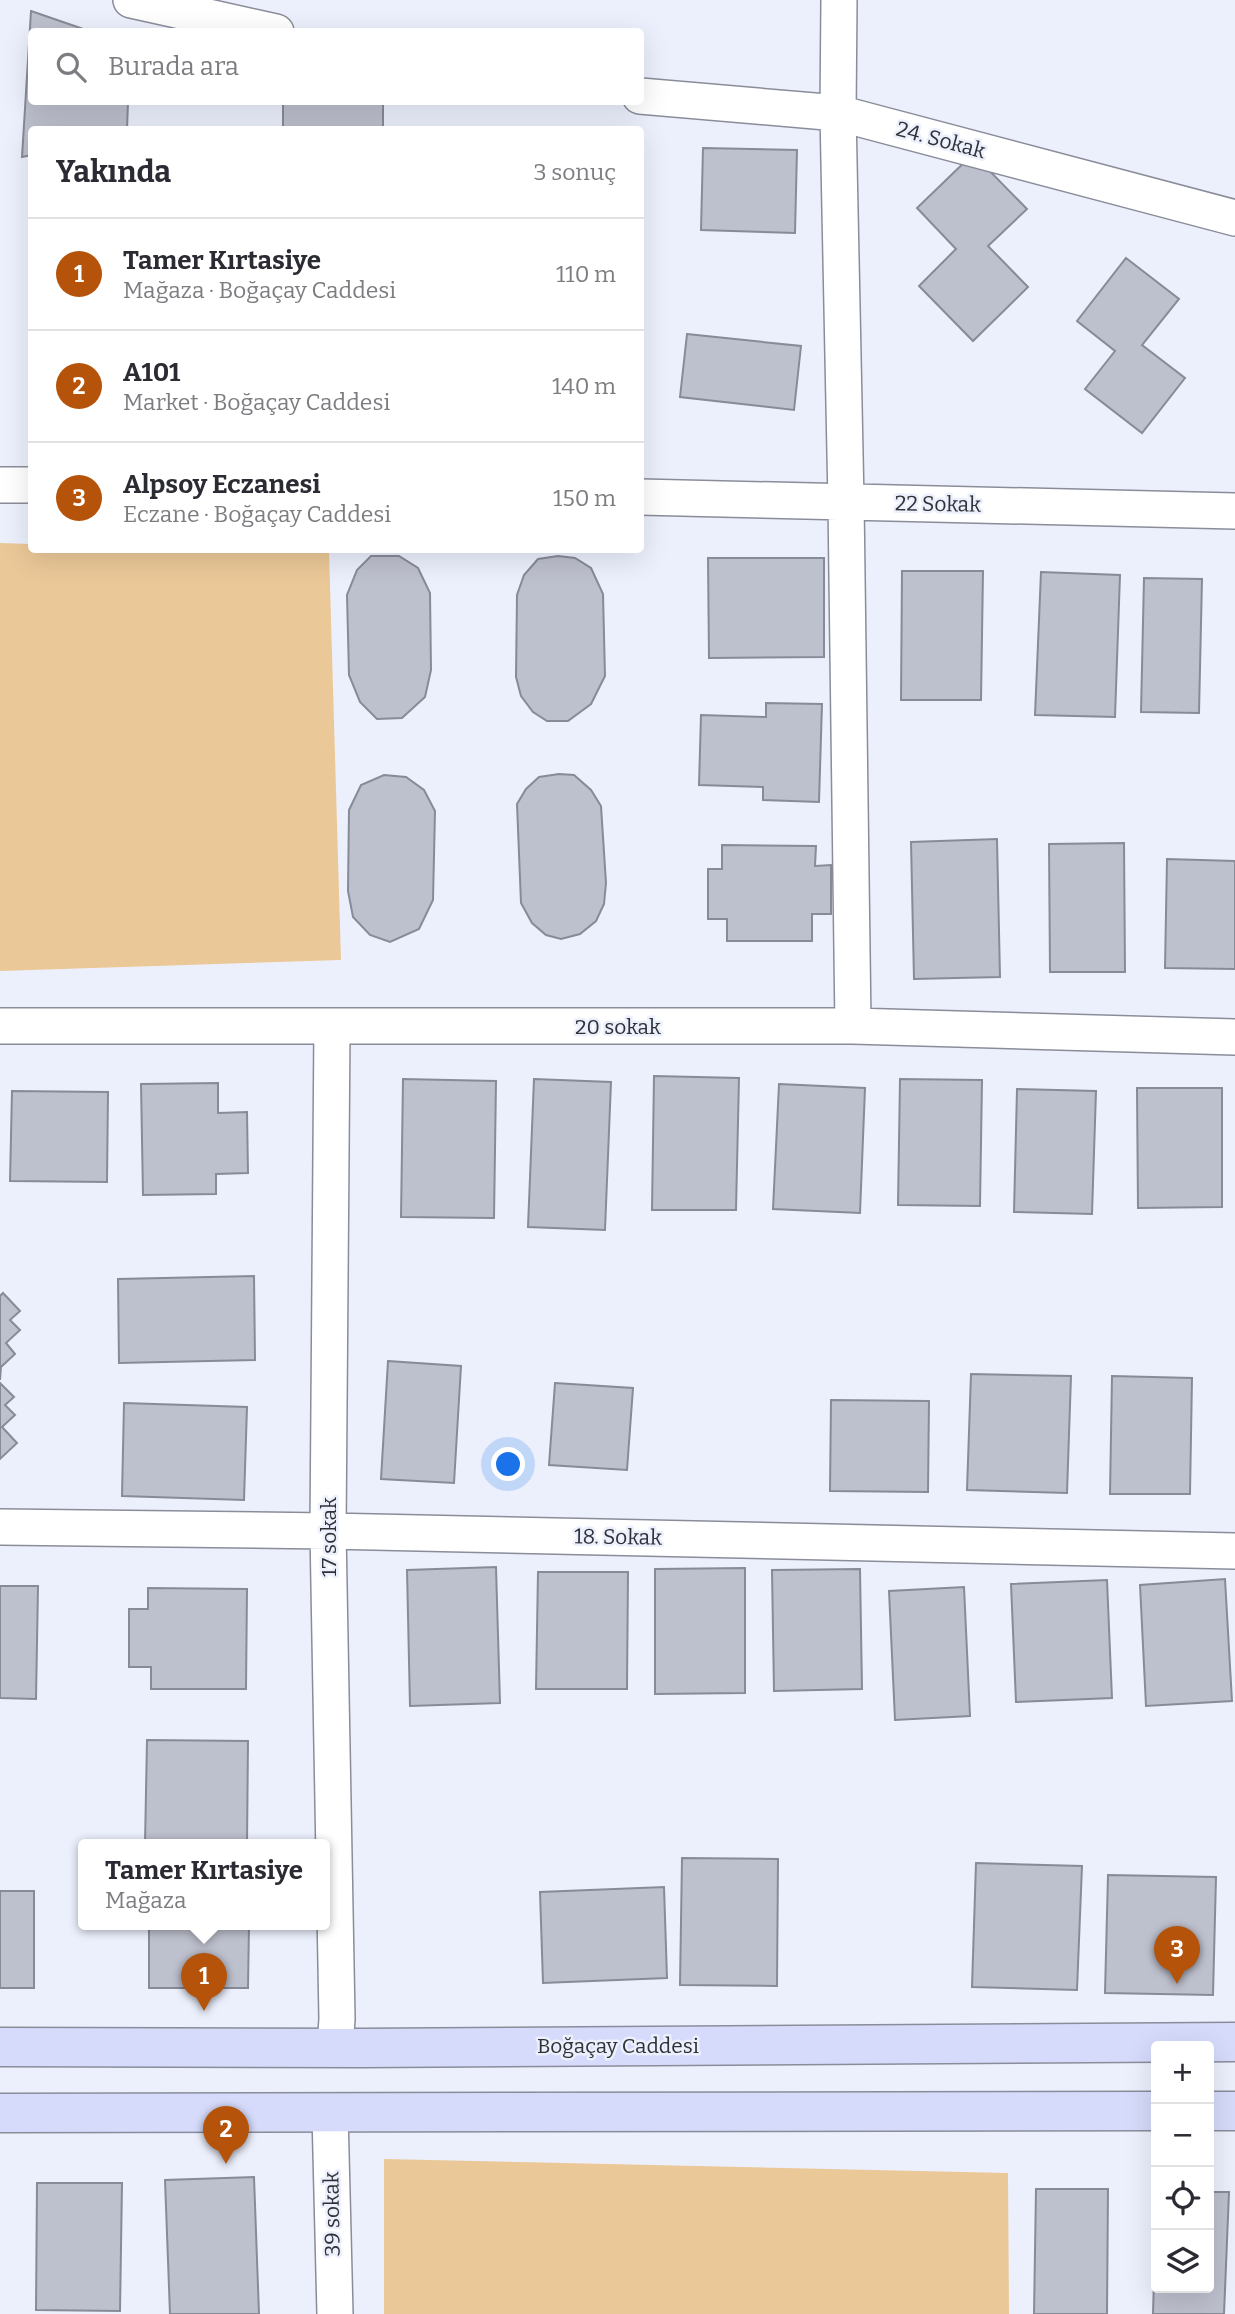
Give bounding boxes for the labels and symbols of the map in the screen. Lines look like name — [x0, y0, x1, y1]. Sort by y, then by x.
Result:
street label: 24. Sokak — [893, 116, 989, 164]
street label: 22 Sokak — [895, 490, 981, 518]
street label: 20 sokak — [575, 1014, 661, 1040]
your location — [491, 1447, 525, 1481]
street label: 17 sokak — [316, 1497, 342, 1577]
street label: 18. Sokak — [574, 1523, 662, 1551]
pin: 3 — [1154, 1926, 1200, 1984]
pin: 1 — [181, 1953, 227, 2011]
street label: Boğaçay Caddesi — [537, 2033, 699, 2059]
pin: 2 — [203, 2106, 249, 2164]
street label: 39 sokak — [318, 2171, 346, 2257]

